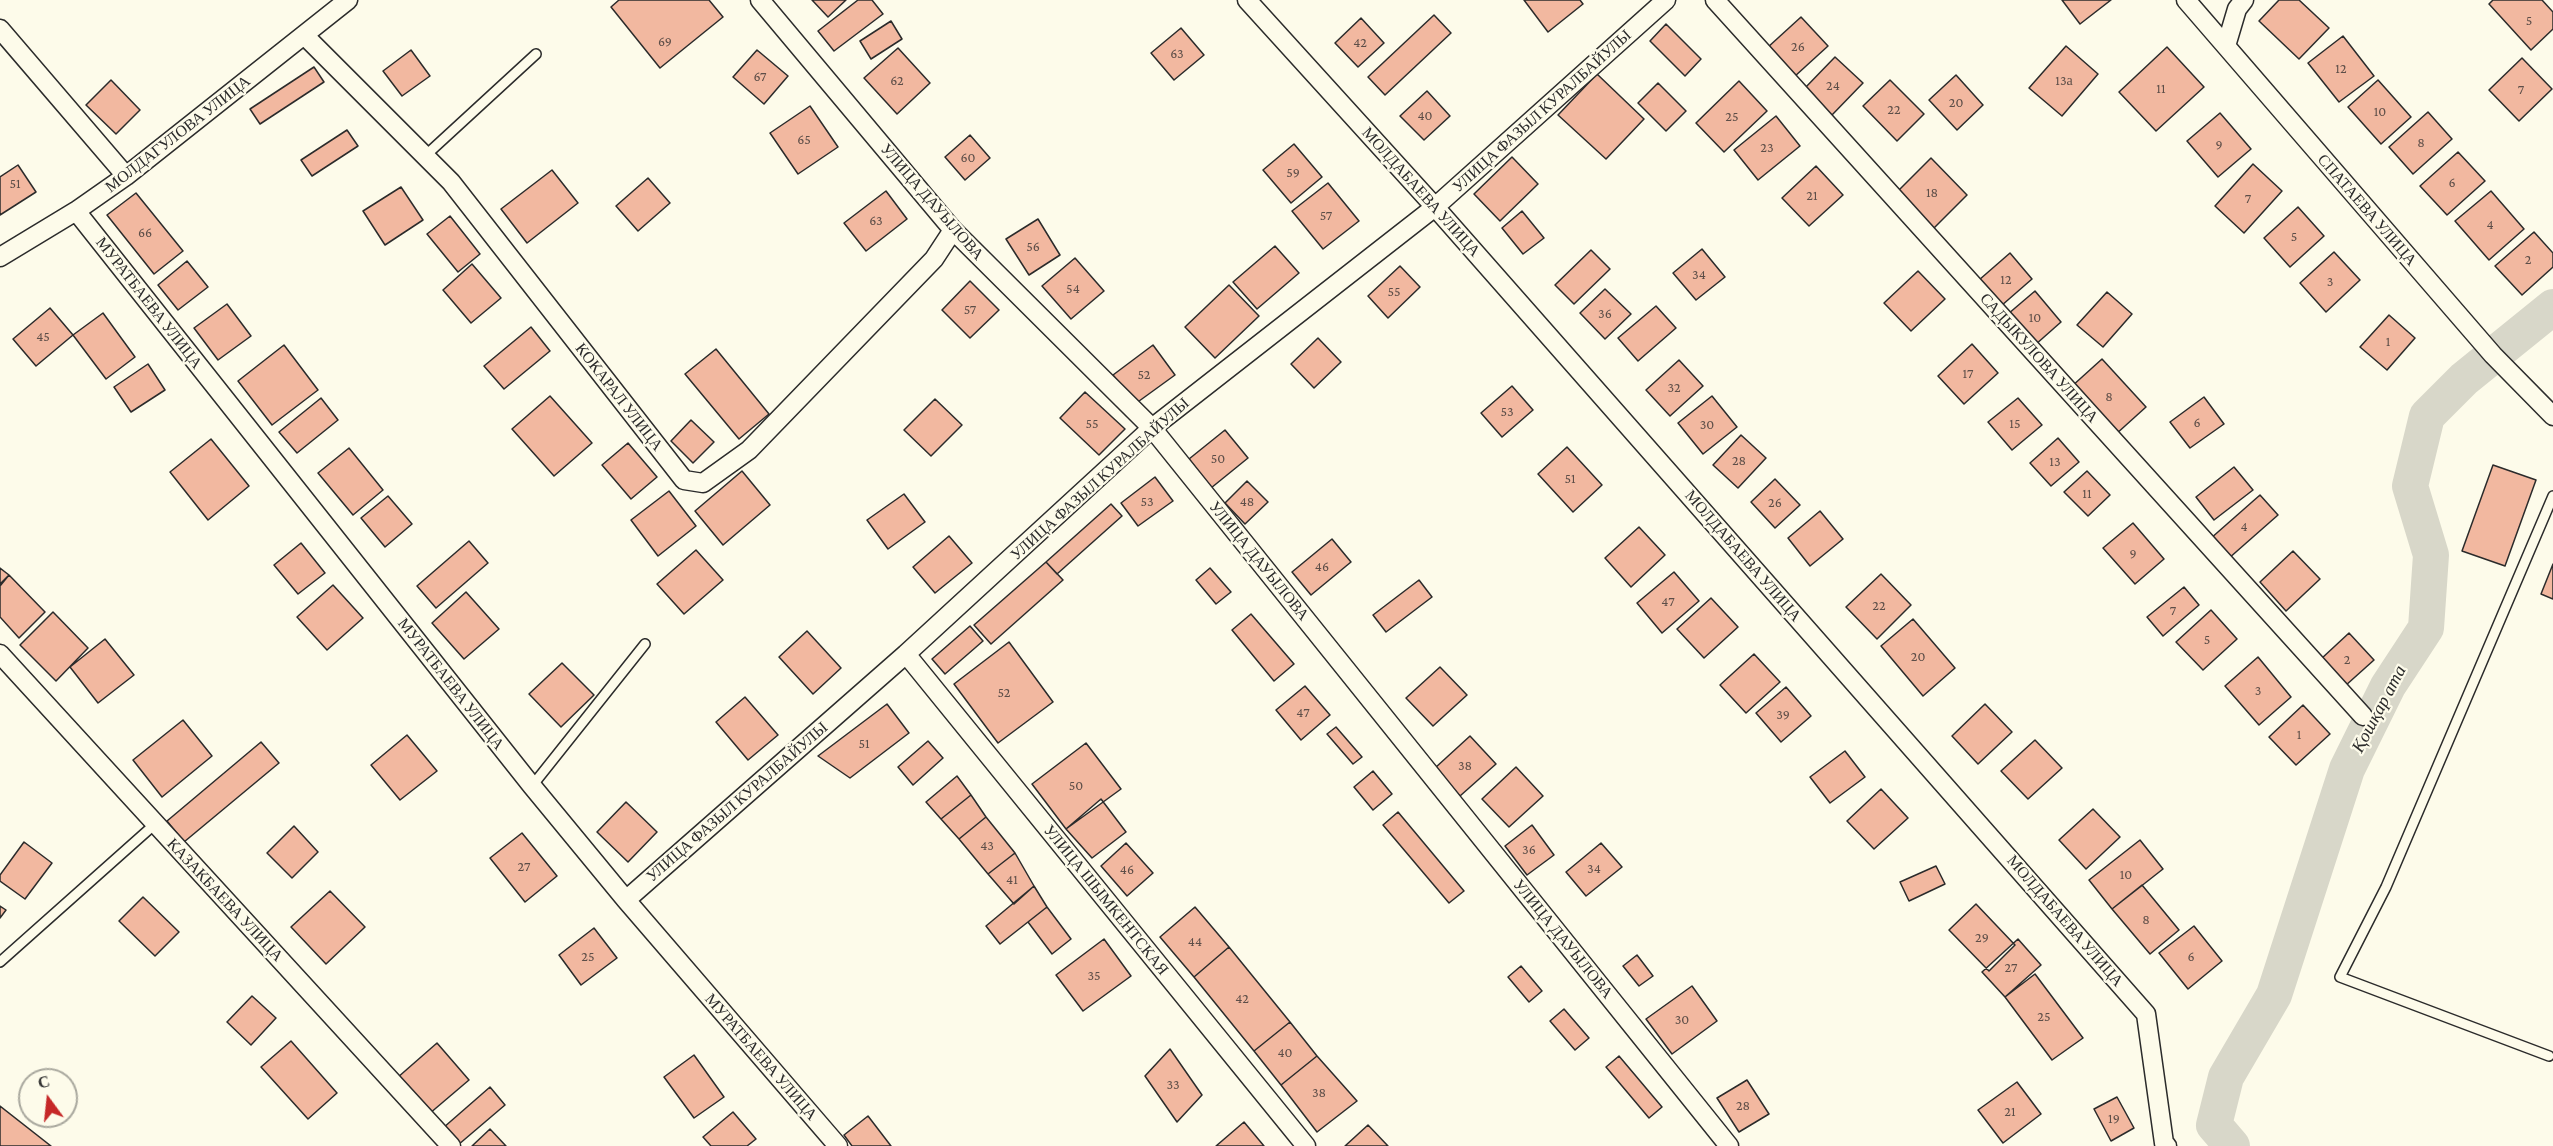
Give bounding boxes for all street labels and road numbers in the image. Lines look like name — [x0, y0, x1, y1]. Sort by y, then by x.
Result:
street label: УЛИЦА ФАЗЫЛ КУРАЛБАЙУЛЫ — [1449, 26, 1635, 196]
street label: МОЛДАГУЛОВА УЛИЦА — [102, 71, 254, 197]
street label: МОЛДАБАЕВА УЛИЦА — [1358, 123, 1484, 261]
street label: УЛИЦА ДАУЫЛОВА — [876, 140, 988, 264]
street label: СПАТАЕВА УЛИЦА — [2313, 150, 2421, 270]
street label: МУРАТБАЕВА УЛИЦА — [92, 233, 206, 373]
street label: САДЫКУЛОВА УЛИЦА — [1976, 289, 2102, 427]
street label: КОКАРАЛ УЛИЦА — [571, 339, 667, 455]
street label: УЛИЦА ФАЗЫЛ КУРАЛБАЙУЛЫ — [1007, 394, 1193, 564]
street label: МОЛДАБАЕВА УЛИЦА — [1681, 486, 1805, 626]
street label: УЛИЦА ДАУЫЛОВА — [1205, 497, 1313, 625]
street label: МУРАТБАЕВА УЛИЦА — [394, 614, 508, 754]
street label: УЛИЦА ФАЗЫЛ КУРАЛБАЙУЛЫ — [642, 718, 832, 886]
street label: УЛИЦА ШЫМКЕНТСКАЯ — [1039, 821, 1173, 979]
street label: КАЗАКБАЕВА УЛИЦА — [163, 834, 287, 966]
street label: МОЛДАБАЕВА УЛИЦА — [2003, 851, 2127, 991]
street label: УЛИЦА ДАУЫЛОВА — [1509, 875, 1617, 1003]
street label: МУРАТБАЕВА УЛИЦА — [701, 990, 821, 1124]

